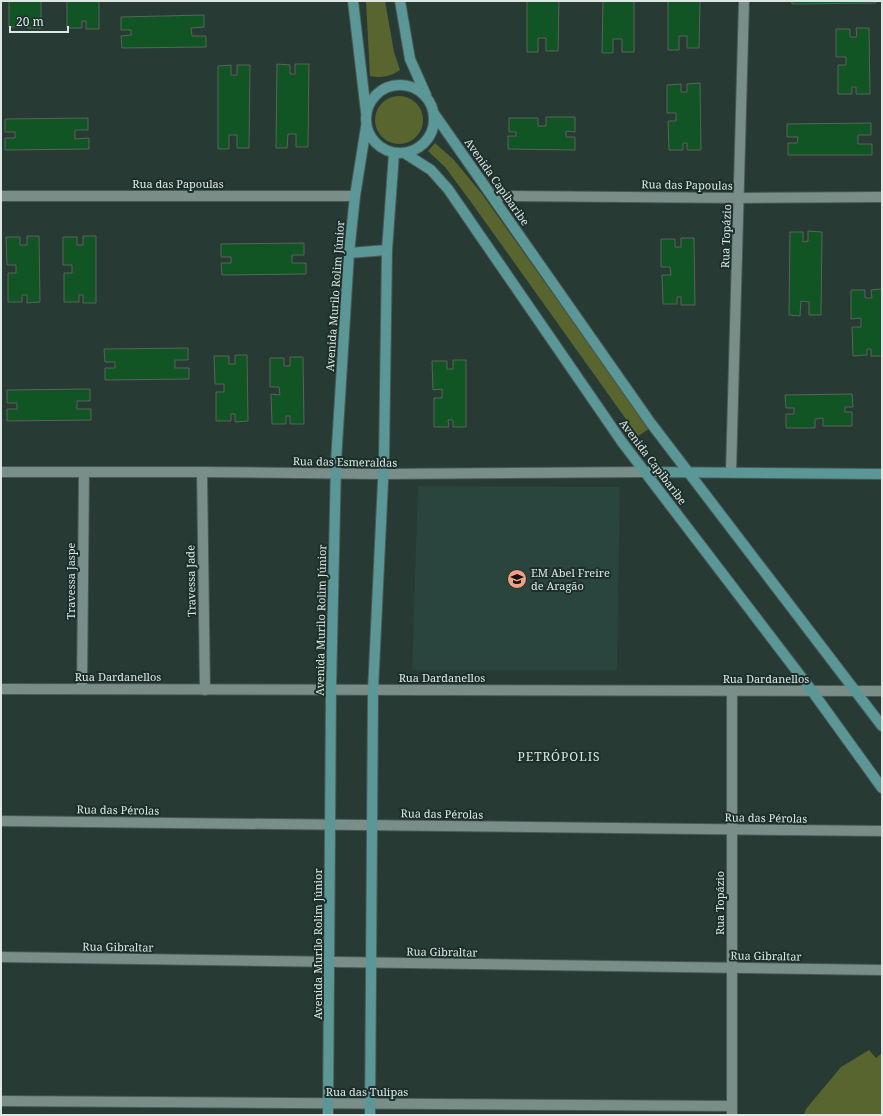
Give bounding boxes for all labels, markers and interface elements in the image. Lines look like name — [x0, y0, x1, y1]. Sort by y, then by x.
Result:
scale bar — [10, 8, 68, 34]
text: 20 m — [16, 13, 44, 30]
street label: Avenida Capibaribe — [462, 135, 533, 228]
street label: Rua das Papoulas — [132, 176, 224, 191]
street label: Rua das Papoulas — [641, 176, 733, 193]
street label: Rua Topázio — [717, 204, 734, 268]
street label: Avenida Murilo Rolim Júnior — [322, 219, 347, 372]
street label: Avenida Capibaribe — [616, 416, 691, 508]
street label: Rua das Esmeraldas — [293, 453, 397, 470]
street label: Travessa Jaspe — [63, 542, 78, 619]
street label: Avenida Murilo Rolim Júnior — [312, 543, 329, 696]
street label: Travessa Jade — [182, 545, 199, 617]
place label: EM Abel Freire de Aragão — [531, 565, 610, 593]
school or university icon: EM Abel Freire de Aragão — [506, 568, 528, 590]
street label: Rua Dardanellos — [75, 669, 161, 684]
street label: Rua Dardanellos — [399, 670, 485, 685]
street label: Rua Dardanellos — [723, 671, 809, 686]
district label: PETRÓPOLIS — [517, 748, 601, 765]
street label: Rua das Pérolas — [77, 801, 159, 818]
street label: Rua das Pérolas — [401, 805, 483, 822]
street label: Rua das Pérolas — [725, 809, 807, 826]
street label: Avenida Murilo Rolim Júnior — [310, 868, 325, 1020]
street label: Rua Topázio — [712, 871, 727, 935]
street label: Rua Gibraltar — [82, 938, 155, 955]
street label: Rua Gibraltar — [406, 943, 479, 960]
street label: Rua Gibraltar — [730, 947, 803, 964]
street label: Rua das Tulipas — [326, 1084, 408, 1099]

